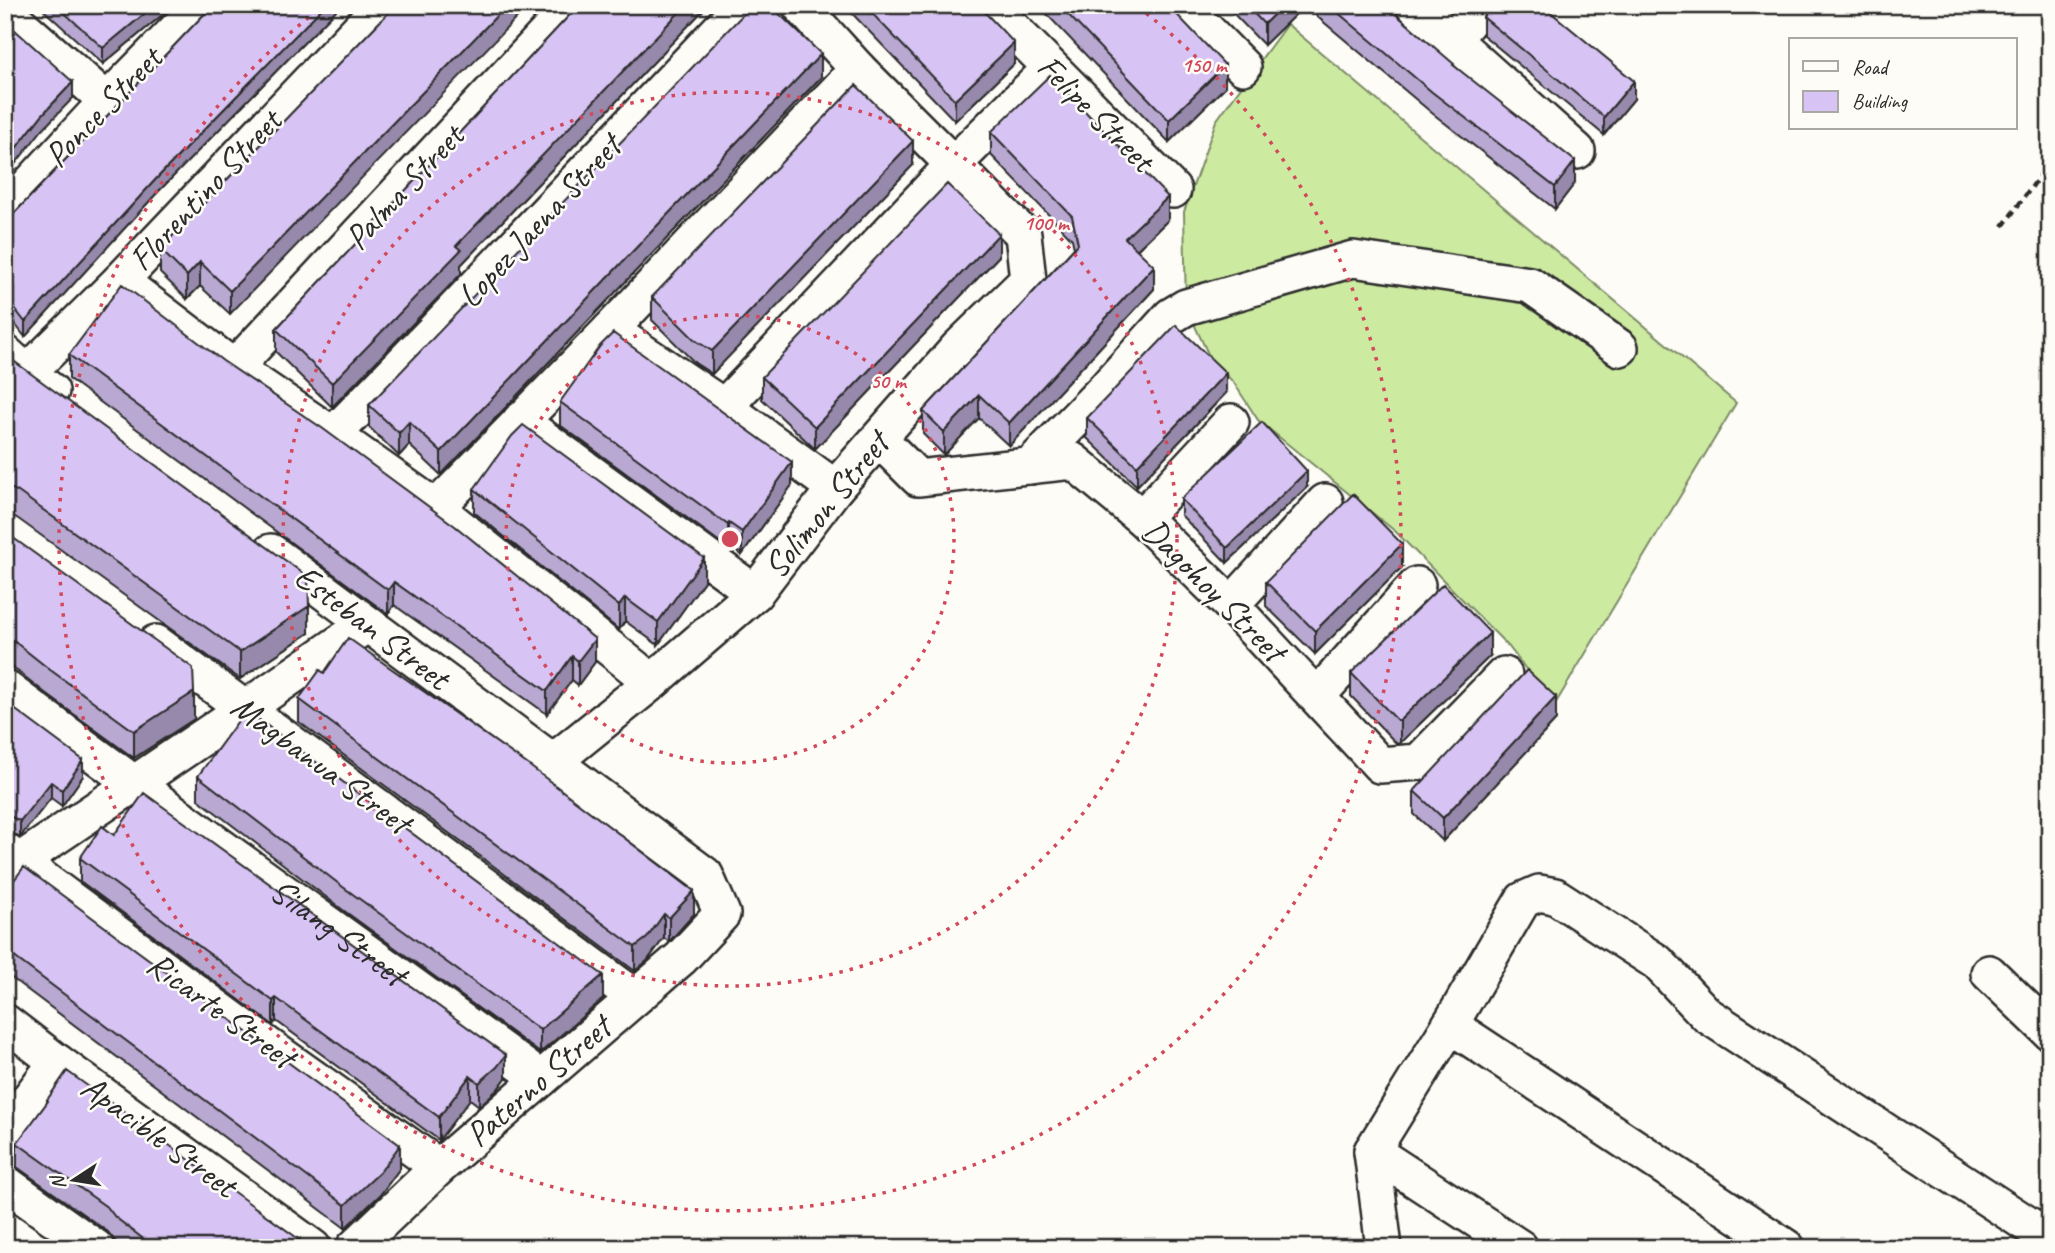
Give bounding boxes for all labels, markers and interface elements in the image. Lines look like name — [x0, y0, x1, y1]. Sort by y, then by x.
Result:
street label: Ponce Street — [34, 35, 174, 177]
legend — [1789, 38, 2016, 130]
street label: Felipe Street — [1028, 45, 1167, 184]
text: 150 m — [1181, 52, 1229, 78]
text: Road — [1852, 54, 1891, 80]
text: Building — [1852, 88, 1909, 114]
street label: Florentino Street — [119, 97, 294, 280]
street label: Palma Street — [335, 112, 476, 259]
street label: Lopez Jaena Street — [447, 122, 634, 317]
text: 100 m — [1023, 210, 1071, 236]
text: 50 m — [870, 368, 908, 394]
street label: Solimon Street — [753, 419, 902, 587]
street label: Dagohoy Street — [1133, 509, 1299, 675]
centre of rings — [718, 527, 742, 551]
street label: Esteban Street — [286, 554, 461, 702]
street label: Magbanua Street — [222, 684, 423, 847]
street label: Silang Street — [261, 867, 419, 999]
street label: Ricarte Street — [138, 941, 307, 1081]
street label: Paterno Street — [456, 1003, 623, 1157]
street label: Apacible Street — [72, 1064, 248, 1210]
north arrow — [38, 1144, 108, 1214]
text: N — [45, 1172, 71, 1192]

